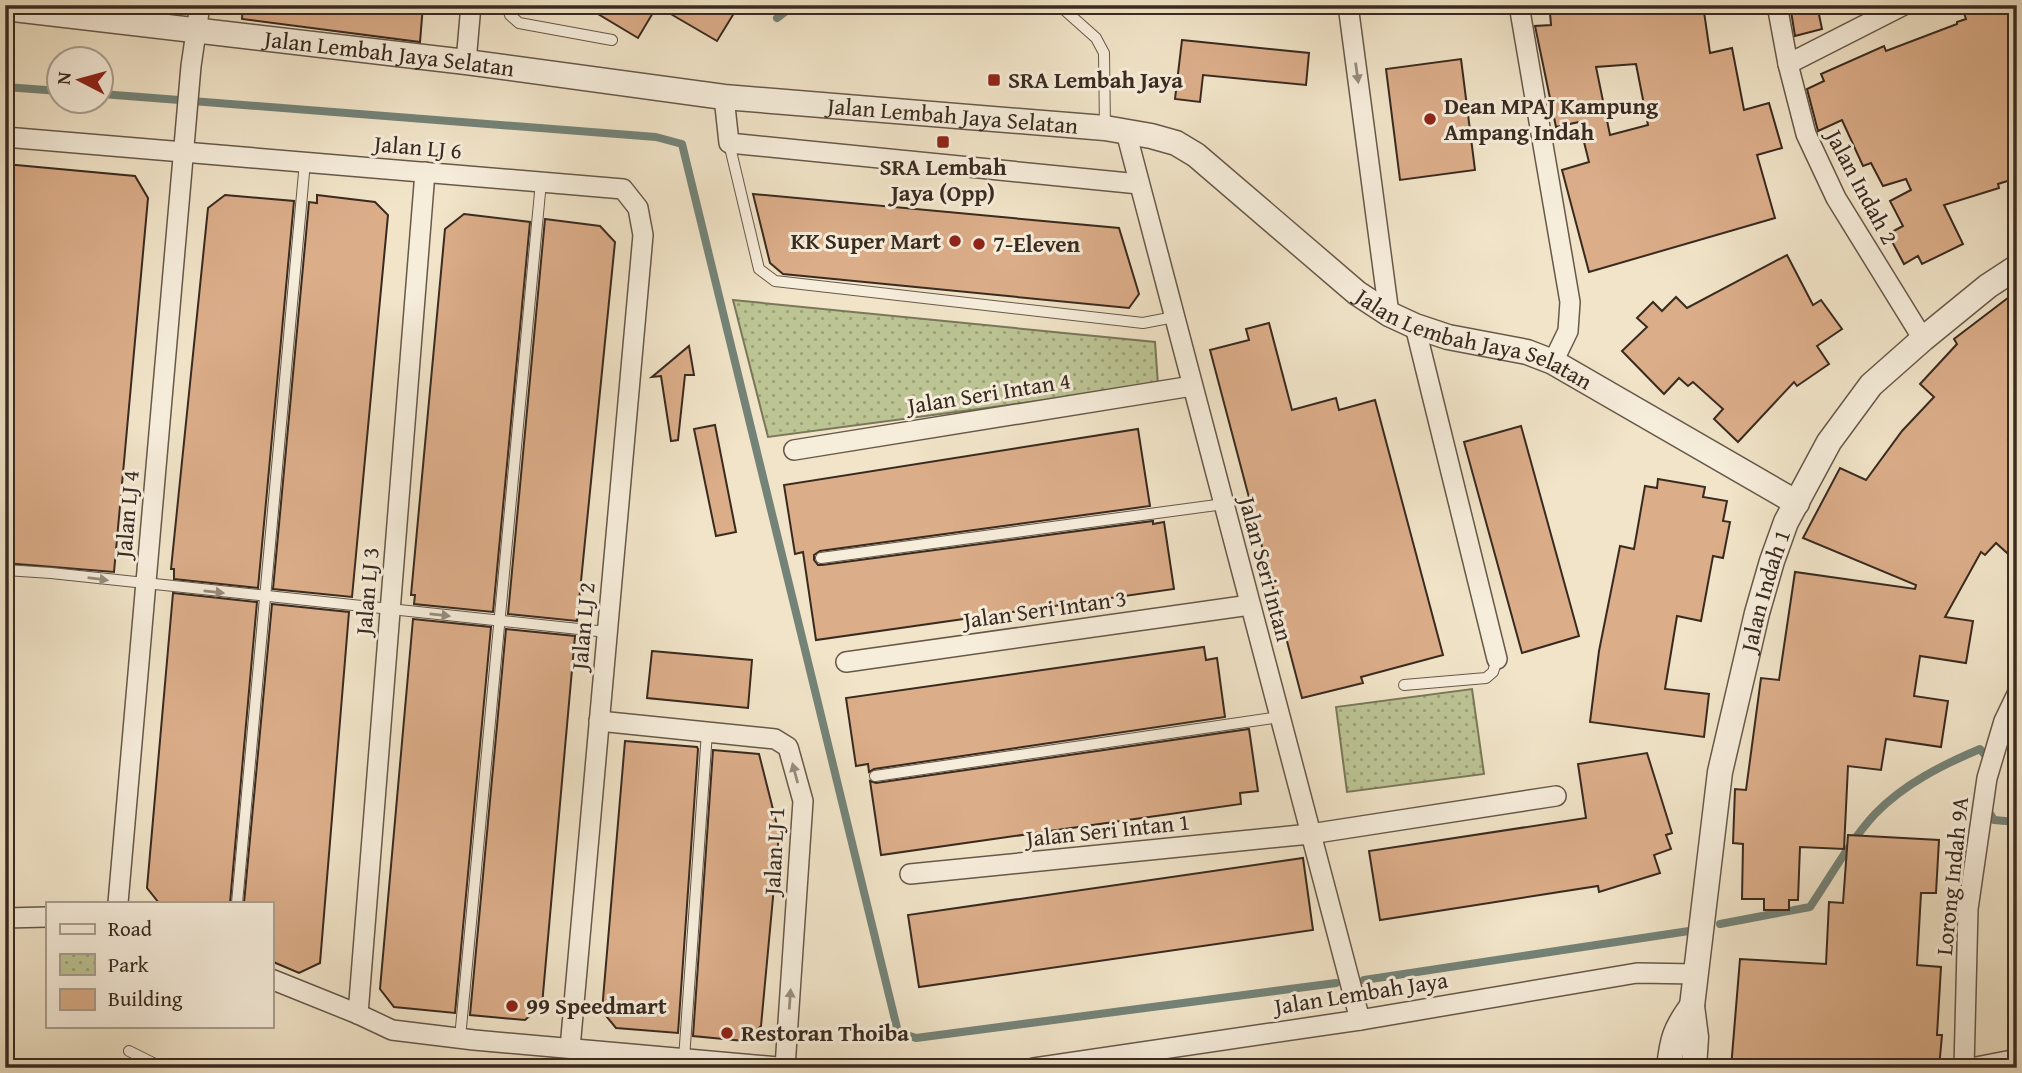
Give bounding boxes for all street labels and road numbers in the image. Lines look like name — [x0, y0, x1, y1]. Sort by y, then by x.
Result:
street label: Jalan Lembah Jaya Selatan — [260, 21, 517, 84]
street label: Jalan Lembah Jaya Selatan — [823, 88, 1080, 142]
street label: Jalan Indah 2 — [1817, 121, 1906, 250]
street label: Jalan LJ 6 — [370, 126, 463, 167]
street label: Jalan Lembah Jaya Selatan — [1347, 278, 1599, 397]
street label: Jalan Seri Intan 4 — [902, 363, 1073, 422]
street label: Jalan LJ 4 — [106, 469, 147, 562]
street label: Jalan Seri Intan — [1231, 490, 1302, 645]
street label: Jalan Indah 1 — [1731, 525, 1798, 658]
street label: Jalan LJ 3 — [346, 546, 387, 639]
street label: Jalan LJ 2 — [562, 581, 603, 674]
street label: Jalan Seri Intan 3 — [958, 581, 1129, 637]
street label: Lorong Indah 9A — [1927, 795, 1976, 957]
street label: Jalan Seri Intan 1 — [1021, 804, 1191, 855]
street label: Jalan LJ 1 — [755, 806, 792, 899]
street label: Jalan Lembah Jaya — [1269, 962, 1450, 1023]

